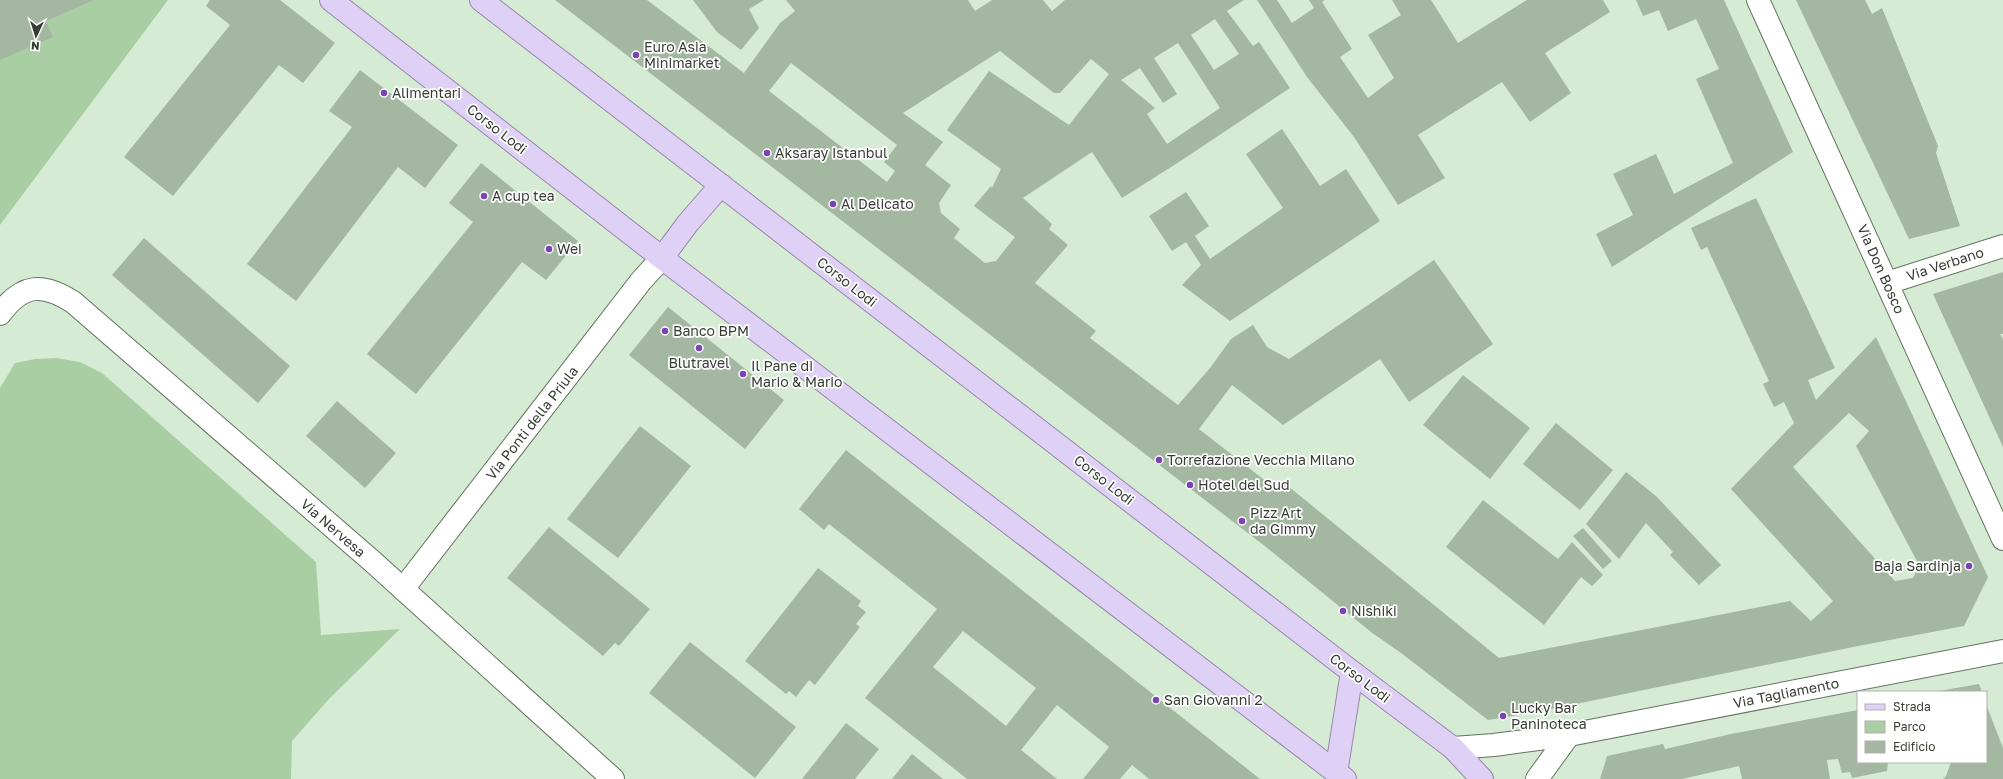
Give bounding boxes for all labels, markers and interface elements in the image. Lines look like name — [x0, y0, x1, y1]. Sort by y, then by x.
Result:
north arrow — [16, 16, 56, 56]
place label: Euro Asia Minimarket — [644, 38, 719, 71]
text: N — [31, 40, 40, 53]
marker: Euro Asia Minimarket — [631, 50, 641, 60]
place label: Alimentari — [392, 84, 461, 101]
marker: Alimentari — [379, 88, 389, 98]
street label: Corso Lodi — [464, 100, 531, 157]
place label: Aksaray Istanbul — [775, 144, 887, 161]
marker: Aksaray Istanbul — [762, 148, 772, 158]
place label: A cup tea — [492, 187, 555, 204]
marker: A cup tea — [479, 191, 489, 201]
place label: Al Delicato — [841, 195, 914, 212]
marker: Al Delicato — [828, 199, 838, 209]
street label: Via Don Bosco — [1854, 221, 1909, 316]
place label: Wei — [557, 240, 582, 257]
street label: Via Verbano — [1904, 243, 1986, 284]
marker: Wei — [544, 244, 554, 254]
street label: Corso Lodi — [814, 253, 881, 310]
place label: Banco BPM — [673, 322, 749, 339]
marker: Banco BPM — [660, 326, 670, 336]
marker: Blutravel — [694, 343, 704, 353]
place label: Blutravel — [668, 354, 730, 371]
place label: Il Pane di Mario & Mario — [751, 357, 843, 390]
street label: Via Ponti della Priula — [482, 362, 581, 483]
marker: Il Pane di Mario & Mario — [738, 369, 748, 379]
street label: Corso Lodi — [1071, 451, 1138, 508]
place label: Torrefazione Vecchia Milano — [1167, 451, 1355, 468]
marker: Torrefazione Vecchia Milano — [1154, 455, 1164, 465]
place label: Hotel del Sud — [1198, 476, 1290, 493]
marker: Hotel del Sud — [1185, 480, 1195, 490]
street label: Via Nervesa — [297, 495, 369, 560]
place label: Pizz Art da Gimmy — [1250, 504, 1316, 537]
marker: Pizz Art da Gimmy — [1237, 516, 1247, 526]
place label: Baja Sardinja — [1874, 557, 1961, 574]
marker: Baja Sardinja — [1964, 561, 1974, 571]
place label: Nishiki — [1351, 602, 1397, 619]
marker: Nishiki — [1338, 606, 1348, 616]
street label: Corso Lodi — [1327, 649, 1394, 706]
street label: Via Tagliamento — [1731, 674, 1840, 711]
place label: San Giovanni 2 — [1164, 691, 1263, 708]
legend — [1857, 691, 1987, 763]
marker: San Giovanni 2 — [1151, 695, 1161, 705]
place label: Lucky Bar Paninoteca — [1511, 699, 1587, 732]
text: Strada — [1893, 699, 1931, 714]
marker: Lucky Bar Paninoteca — [1498, 711, 1508, 721]
text: Parco — [1893, 719, 1926, 734]
text: Edificio — [1893, 739, 1935, 754]

